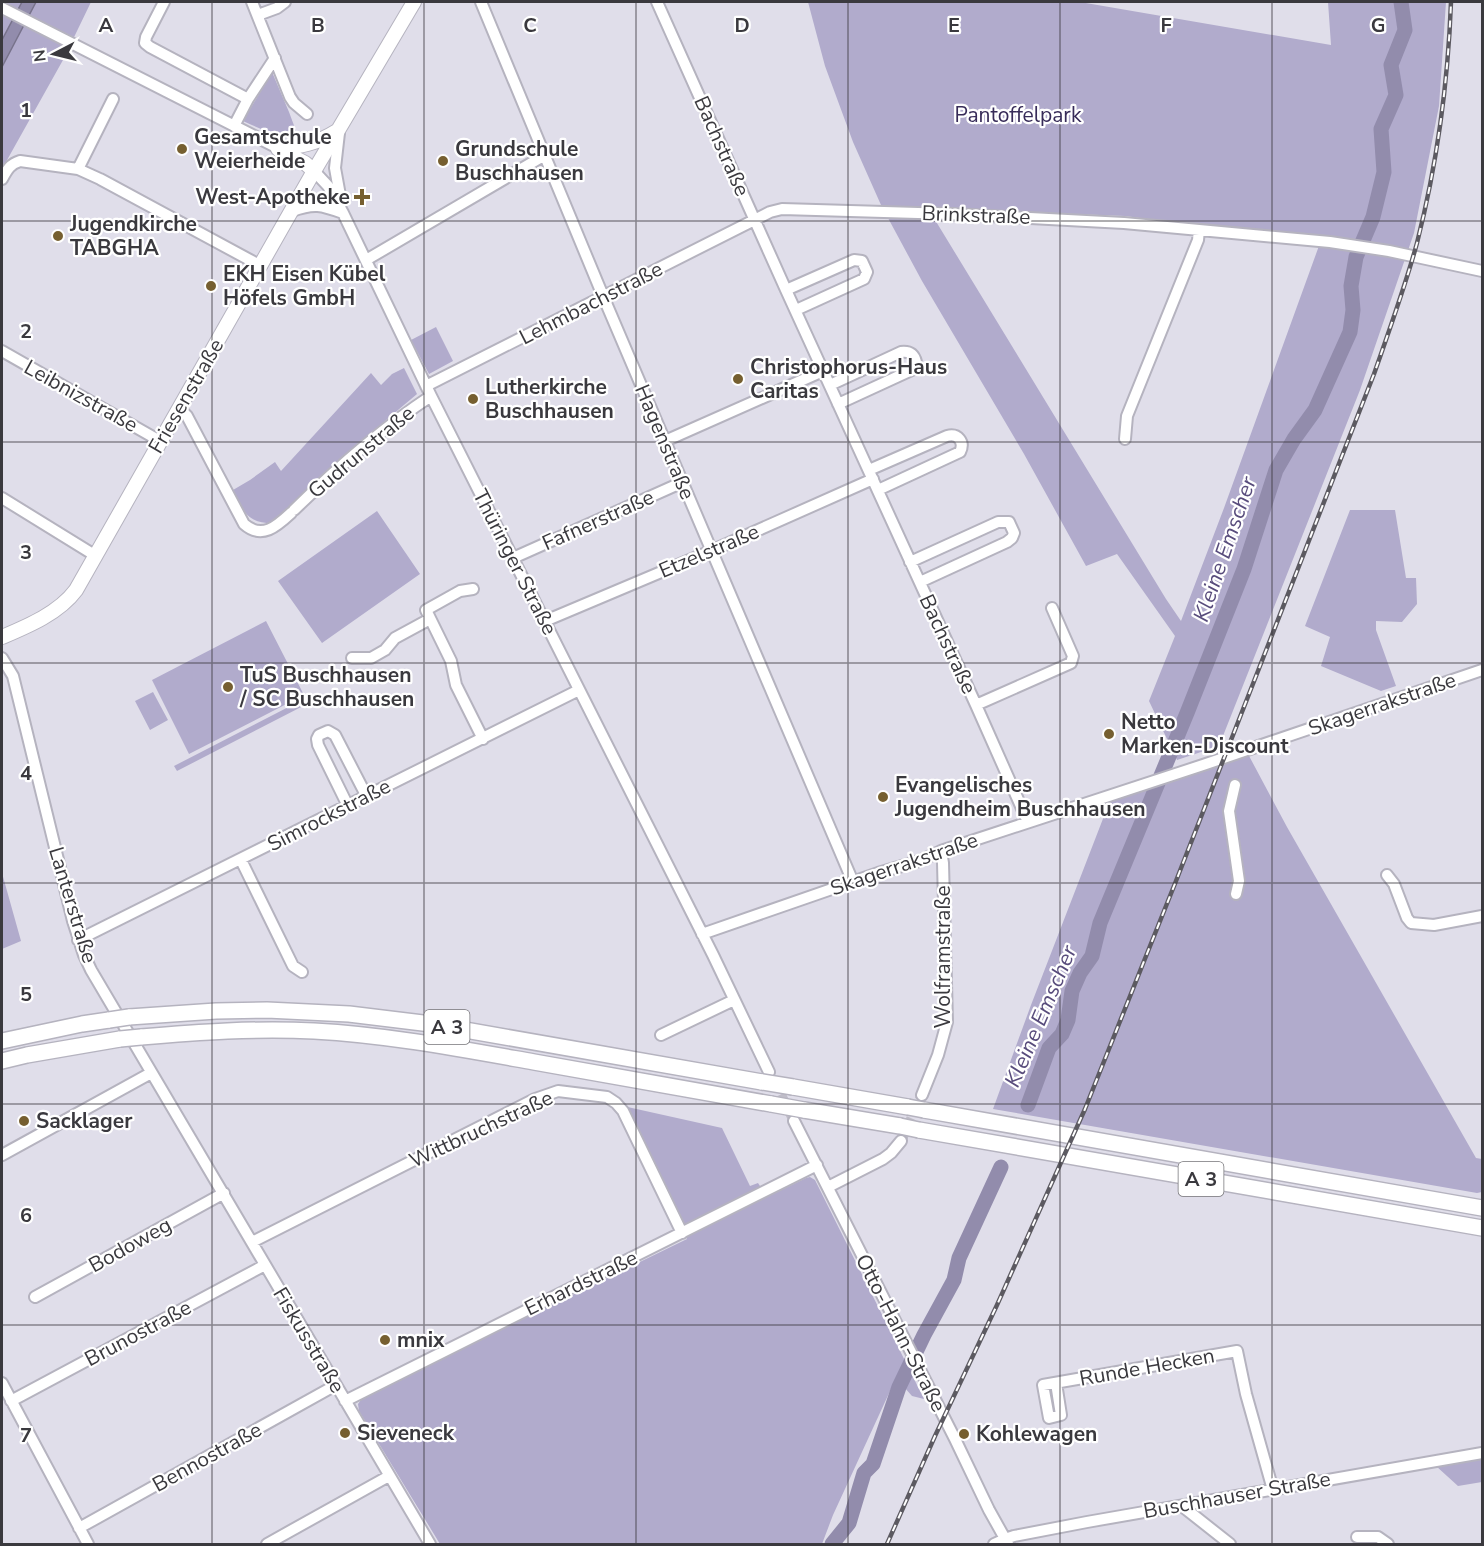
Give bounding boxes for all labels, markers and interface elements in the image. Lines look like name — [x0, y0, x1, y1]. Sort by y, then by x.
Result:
text: A — [99, 12, 114, 39]
text: B — [311, 12, 325, 39]
text: C — [523, 12, 537, 39]
text: D — [734, 12, 750, 39]
text: E — [948, 12, 960, 39]
text: F — [1160, 12, 1172, 39]
text: G — [1371, 12, 1385, 39]
north arrow — [24, 24, 84, 84]
text: N — [28, 48, 52, 63]
street label: Bachstraße — [687, 91, 757, 201]
text: 1 — [20, 97, 32, 124]
park label: Pantoffelpark — [955, 101, 1082, 129]
place label: Gesamtschule Weierheide — [194, 123, 332, 175]
place label: Grundschule Buschhausen — [455, 135, 584, 187]
marker: Gesamtschule Weierheide — [175, 142, 189, 156]
marker: Grundschule Buschhausen — [436, 154, 450, 168]
place label: West-Apotheke — [195, 183, 350, 211]
marker: West-Apotheke — [355, 190, 369, 204]
street label: Brinkstraße — [921, 199, 1031, 231]
place label: Jugendkirche TABGHA — [69, 210, 197, 262]
marker: Jugendkirche TABGHA — [51, 229, 65, 243]
street label: Lehmbachstraße — [515, 255, 667, 351]
place label: EKH Eisen Kübel Höfels GmbH — [223, 260, 386, 312]
marker: EKH Eisen Kübel Höfels GmbH — [204, 279, 218, 293]
text: 2 — [20, 318, 32, 345]
street label: Friesenstraße — [142, 334, 230, 458]
street label: Leibnizstraße — [19, 353, 143, 439]
place label: Christophorus-Haus Caritas — [750, 353, 947, 405]
marker: Christophorus-Haus Caritas — [731, 372, 745, 386]
place label: Lutherkirche Buschhausen — [485, 373, 614, 425]
street label: Hagenstraße — [628, 380, 702, 504]
marker: Lutherkirche Buschhausen — [466, 392, 480, 406]
street label: Gudrunstraße — [302, 399, 420, 505]
water label: Kleine Emscher — [1186, 472, 1264, 626]
street label: Fafnerstraße — [538, 483, 658, 557]
street label: Thüringer Straße — [466, 484, 564, 640]
street label: Etzelstraße — [655, 517, 763, 585]
text: 3 — [20, 539, 32, 566]
street label: Bachstraße — [913, 590, 983, 698]
place label: TuS Buschhausen / SC Buschhausen — [239, 661, 414, 713]
street label: Skagerrakstraße — [1305, 666, 1459, 742]
marker: TuS Buschhausen / SC Buschhausen — [221, 680, 235, 694]
place label: Netto Marken-Discount — [1121, 708, 1290, 760]
marker: Netto Marken-Discount — [1102, 727, 1116, 741]
text: 4 — [20, 760, 32, 787]
place label: Evangelisches Jugendheim Buschhausen — [894, 771, 1146, 823]
street label: Simrockstraße — [263, 772, 395, 858]
marker: Evangelisches Jugendheim Buschhausen — [876, 790, 890, 804]
street label: Skagerrakstraße — [827, 826, 981, 902]
street label: Lanterstraße — [42, 843, 104, 967]
street label: Wolframstraße — [929, 885, 957, 1029]
water label: Kleine Emscher — [998, 940, 1085, 1092]
text: 5 — [20, 981, 32, 1008]
road number: A 3 — [424, 1010, 470, 1044]
street label: Wittbruchstraße — [405, 1083, 557, 1175]
place label: Sacklager — [36, 1107, 133, 1135]
marker: Sacklager — [17, 1114, 31, 1128]
road number: A 3 — [1178, 1162, 1224, 1196]
text: 6 — [20, 1202, 32, 1229]
street label: Bodoweg — [84, 1211, 176, 1279]
street label: Erhardstraße — [520, 1244, 642, 1322]
street label: Otto-Hahn-Straße — [849, 1249, 953, 1417]
street label: Fiskusstraße — [266, 1282, 352, 1398]
street label: Brunostraße — [80, 1293, 196, 1373]
place label: mnix — [397, 1326, 445, 1354]
marker: mnix — [378, 1333, 392, 1347]
street label: Runde Hecken — [1077, 1341, 1217, 1393]
street label: Bennostraße — [147, 1415, 267, 1499]
place label: Sieveneck — [357, 1419, 455, 1447]
place label: Kohlewagen — [976, 1420, 1097, 1448]
text: 7 — [20, 1422, 32, 1449]
marker: Sieveneck — [338, 1426, 352, 1440]
marker: Kohlewagen — [957, 1427, 971, 1441]
street label: Buschhauser Straße — [1141, 1465, 1333, 1525]

